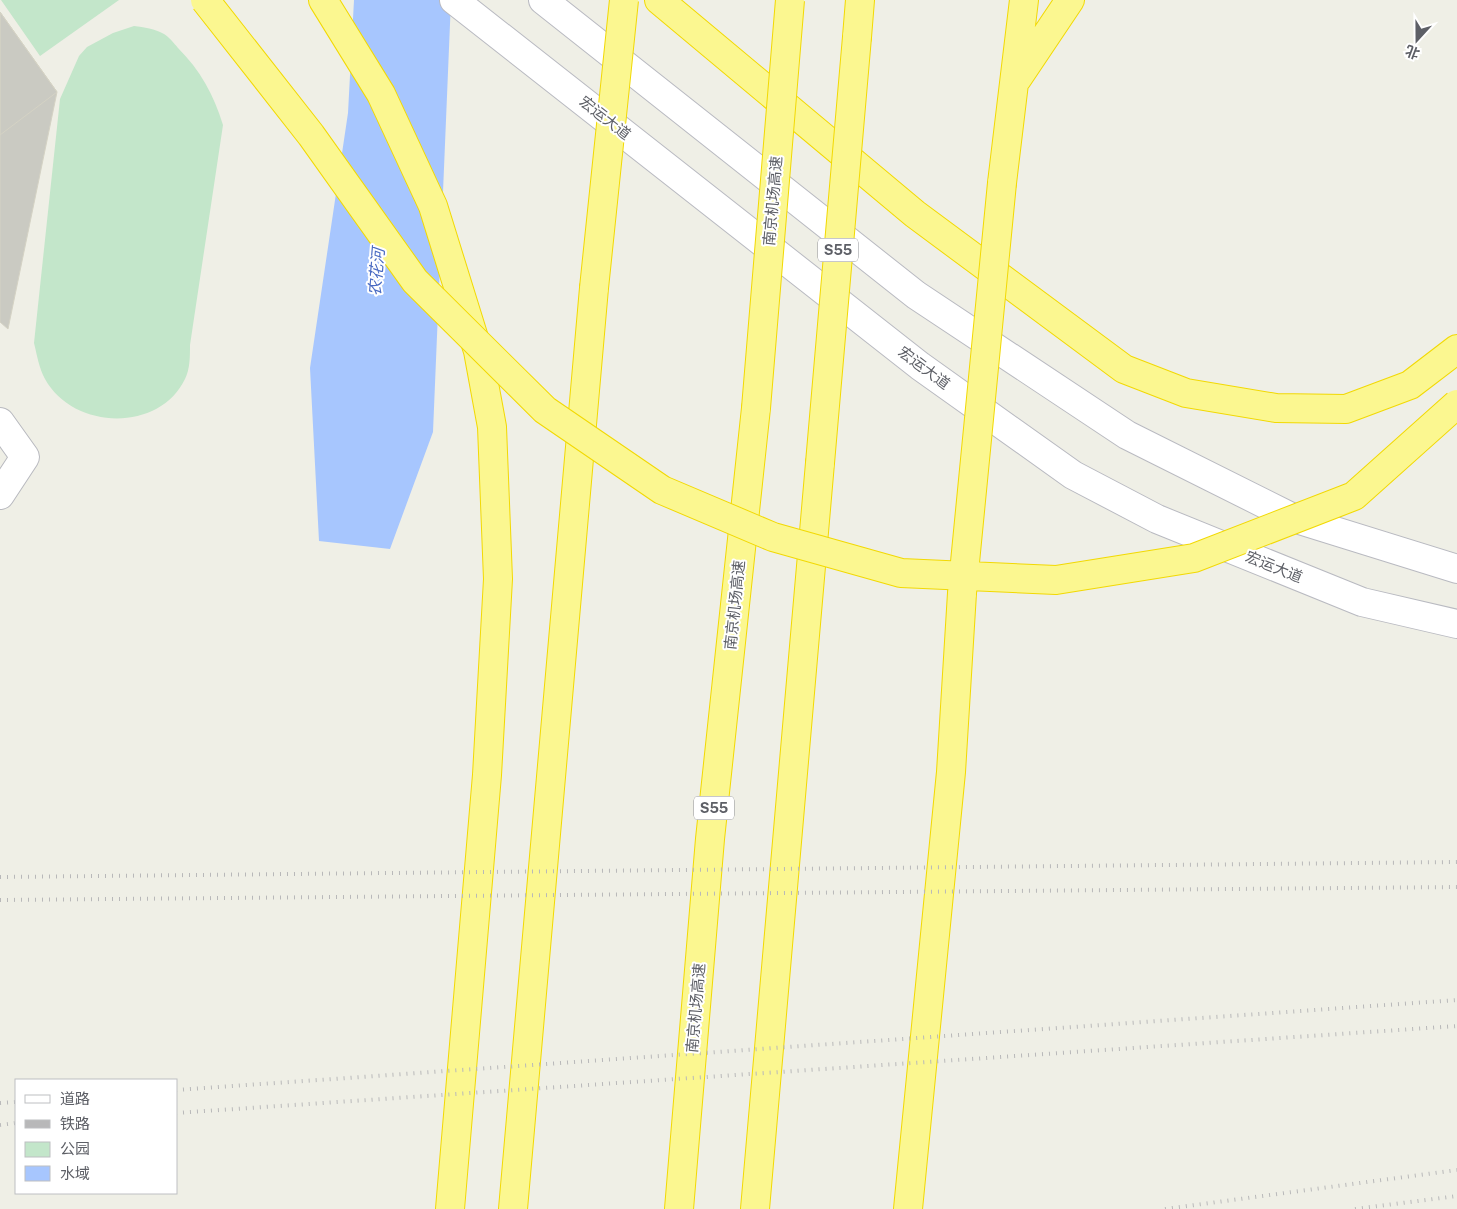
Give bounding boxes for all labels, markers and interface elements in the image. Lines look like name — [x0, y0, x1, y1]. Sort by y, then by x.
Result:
north arrow — [1392, 15, 1442, 65]
text: 北 — [1403, 42, 1422, 62]
street label: 宏运大道 — [576, 92, 634, 143]
street label: 南京机场高速 — [760, 155, 785, 247]
road number: S55 — [818, 238, 858, 262]
water label: 农花河 — [365, 244, 388, 297]
street label: 宏运大道 — [895, 343, 953, 392]
street label: 宏运大道 — [1243, 547, 1305, 586]
street label: 南京机场高速 — [721, 559, 748, 651]
road number: S55 — [694, 796, 734, 820]
street label: 南京机场高速 — [683, 962, 708, 1054]
legend — [15, 1079, 178, 1194]
text: 道路 — [60, 1090, 90, 1107]
text: 铁路 — [60, 1115, 90, 1132]
text: 公园 — [60, 1140, 90, 1157]
text: 水域 — [60, 1165, 90, 1182]

